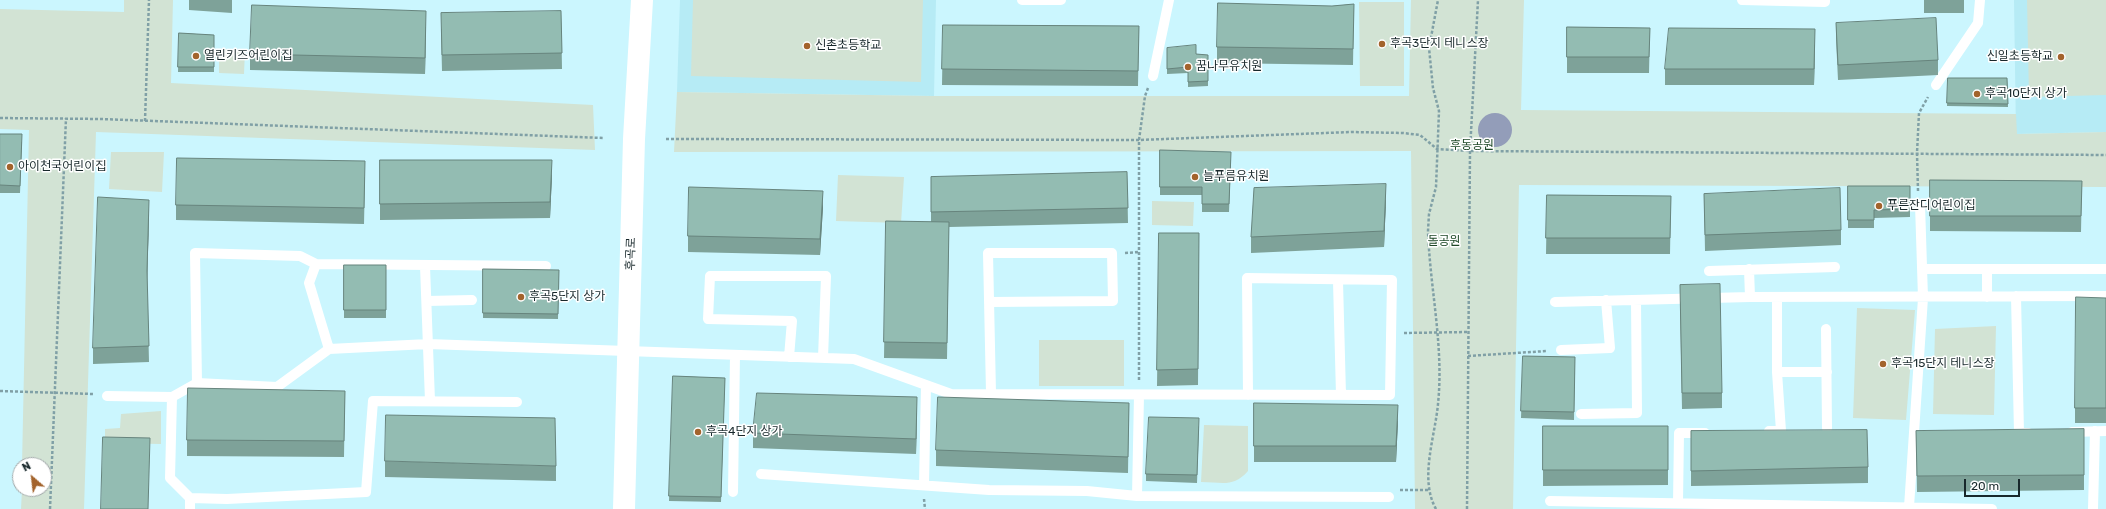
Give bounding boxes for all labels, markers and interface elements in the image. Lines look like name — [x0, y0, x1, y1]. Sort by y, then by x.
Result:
place label: 후곡3단지 테니스장 — [1390, 37, 1488, 51]
place label: 신촌초등학교 — [815, 39, 881, 53]
marker: 후곡3단지 테니스장 — [1377, 39, 1387, 49]
marker: 신촌초등학교 — [802, 41, 812, 51]
place label: 열린키즈어린이집 — [204, 49, 292, 63]
place label: 신일초등학교 — [1987, 50, 2053, 64]
marker: 열린키즈어린이집 — [191, 51, 201, 61]
marker: 신일초등학교 — [2056, 52, 2066, 62]
place label: 꿈나무유치원 — [1196, 60, 1262, 74]
marker: 꿈나무유치원 — [1183, 62, 1193, 72]
place label: 후곡10단지 상가 — [1985, 87, 2067, 101]
marker: 후곡10단지 상가 — [1972, 89, 1982, 99]
park label: 후동공원 — [1450, 139, 1494, 153]
place label: 아이천국어린이집 — [18, 160, 106, 174]
marker: 아이천국어린이집 — [5, 162, 15, 172]
place label: 늘푸름유치원 — [1203, 170, 1269, 184]
marker: 늘푸름유치원 — [1190, 172, 1200, 182]
place label: 푸른잔디어린이집 — [1887, 199, 1975, 213]
marker: 푸른잔디어린이집 — [1874, 201, 1884, 211]
park label: 돌공원 — [1427, 235, 1461, 249]
street label: 후곡로 — [623, 237, 639, 271]
place label: 후곡5단지 상가 — [529, 290, 605, 304]
marker: 후곡5단지 상가 — [516, 292, 526, 302]
place label: 후곡15단지 테니스장 — [1891, 357, 1995, 371]
marker: 후곡15단지 테니스장 — [1878, 359, 1888, 369]
place label: 후곡4단지 상가 — [706, 425, 783, 439]
marker: 후곡4단지 상가 — [693, 427, 703, 437]
north arrow — [12, 457, 52, 497]
text: N — [20, 459, 33, 474]
scale bar — [1966, 471, 2022, 497]
text: 20 m — [1971, 479, 1999, 493]

